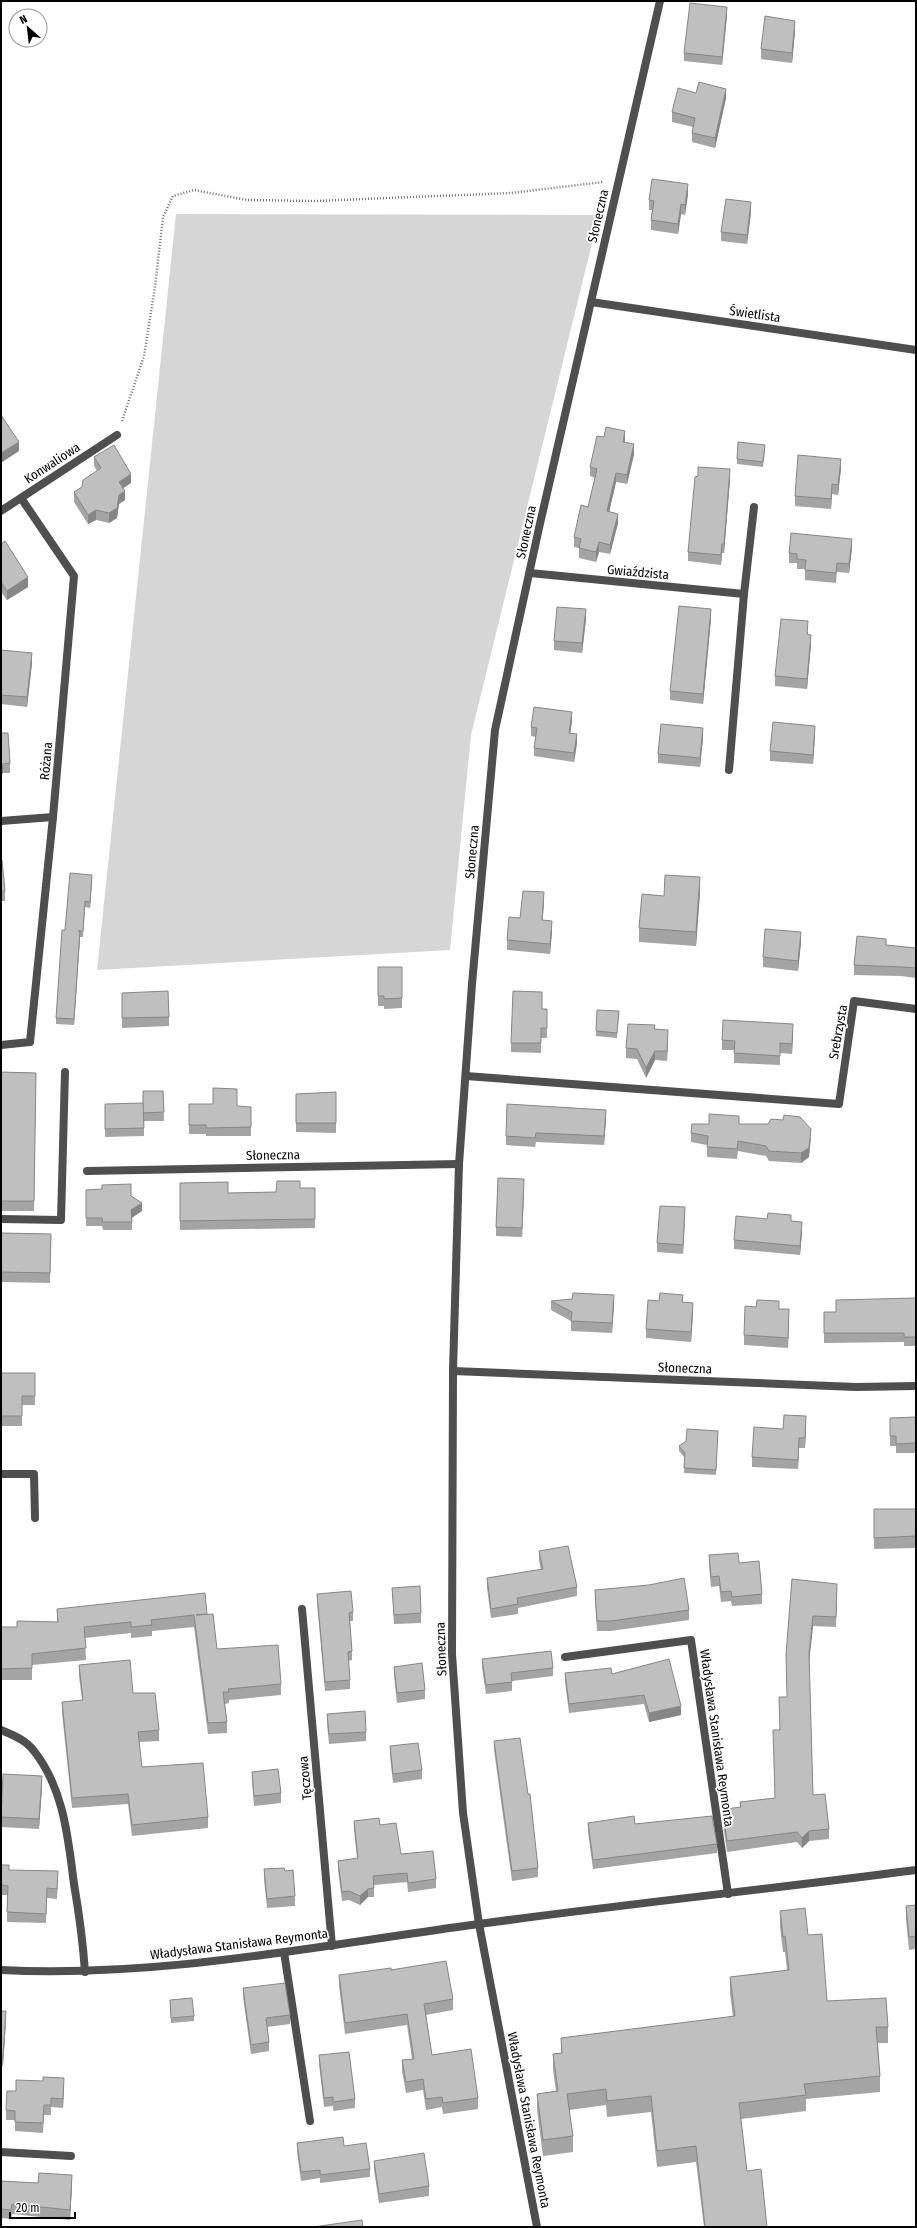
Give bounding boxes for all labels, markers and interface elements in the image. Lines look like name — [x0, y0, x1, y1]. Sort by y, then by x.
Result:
north arrow — [8, 8, 48, 48]
text: N — [18, 12, 30, 27]
street label: Słoneczna — [585, 188, 611, 244]
street label: Świetlista — [728, 303, 782, 325]
street label: Konwaliowa — [21, 439, 83, 487]
street label: Słoneczna — [513, 504, 539, 560]
street label: Gwiaździsta — [606, 562, 670, 582]
street label: Różana — [37, 741, 55, 781]
street label: Słoneczna — [462, 824, 482, 880]
street label: Srebrzysta — [826, 1003, 850, 1061]
street label: Słoneczna — [246, 1147, 300, 1163]
street label: Słoneczna — [658, 1360, 712, 1376]
street label: Słoneczna — [433, 1622, 449, 1676]
street label: Władysława Stanisława Reymonta — [697, 1648, 737, 1828]
street label: Tęczowa — [296, 1755, 314, 1801]
street label: Władysława Stanisława Reymonta — [149, 1926, 329, 1962]
street label: Władysława Stanisława Reymonta — [505, 2031, 553, 2209]
scale bar — [10, 2194, 75, 2220]
text: 20 m — [16, 2201, 40, 2215]

